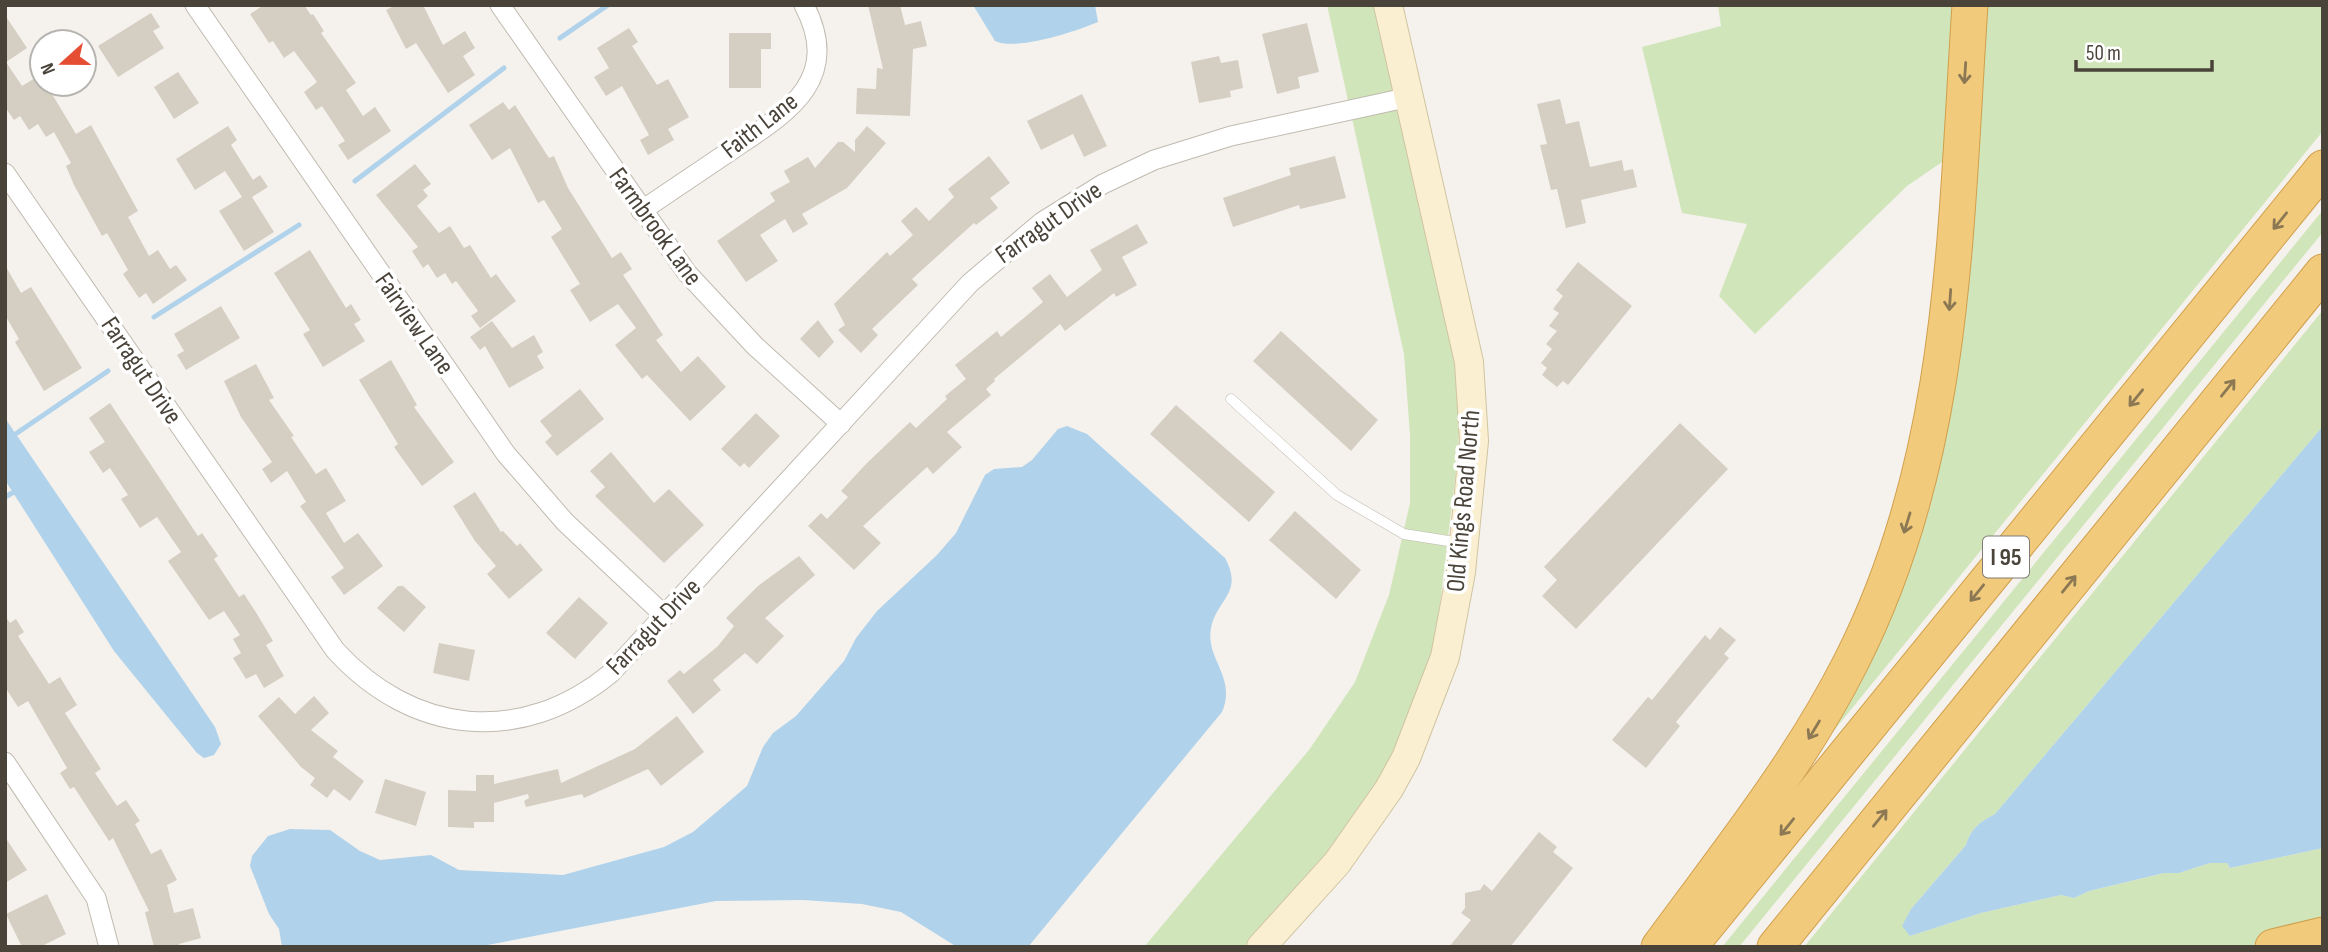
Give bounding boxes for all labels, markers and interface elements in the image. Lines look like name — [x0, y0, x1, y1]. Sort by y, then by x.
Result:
north arrow — [28, 28, 98, 98]
scale bar — [2076, 28, 2212, 72]
text: 50 m — [2086, 41, 2121, 66]
text: N — [36, 60, 61, 77]
one-way arrow — [1958, 62, 1971, 84]
street label: Faith Lane — [716, 86, 804, 166]
street label: Farmbrook Lane — [602, 162, 708, 292]
street label: Farragut Drive — [990, 175, 1108, 271]
one-way arrow — [2272, 212, 2287, 230]
street label: Fairview Lane — [368, 267, 460, 381]
one-way arrow — [1943, 288, 1956, 311]
street label: Farragut Drive — [94, 312, 188, 430]
one-way arrow — [2220, 380, 2236, 398]
one-way arrow — [2128, 388, 2144, 406]
street label: Old Kings Road North — [1441, 409, 1487, 593]
one-way arrow — [1900, 512, 1913, 534]
road number: I 95 — [1983, 536, 2029, 578]
street label: Farragut Drive — [600, 572, 708, 682]
one-way arrow — [2062, 575, 2077, 593]
one-way arrow — [1969, 584, 1985, 602]
one-way arrow — [1806, 720, 1820, 740]
one-way arrow — [1872, 809, 1887, 827]
one-way arrow — [1779, 817, 1795, 835]

